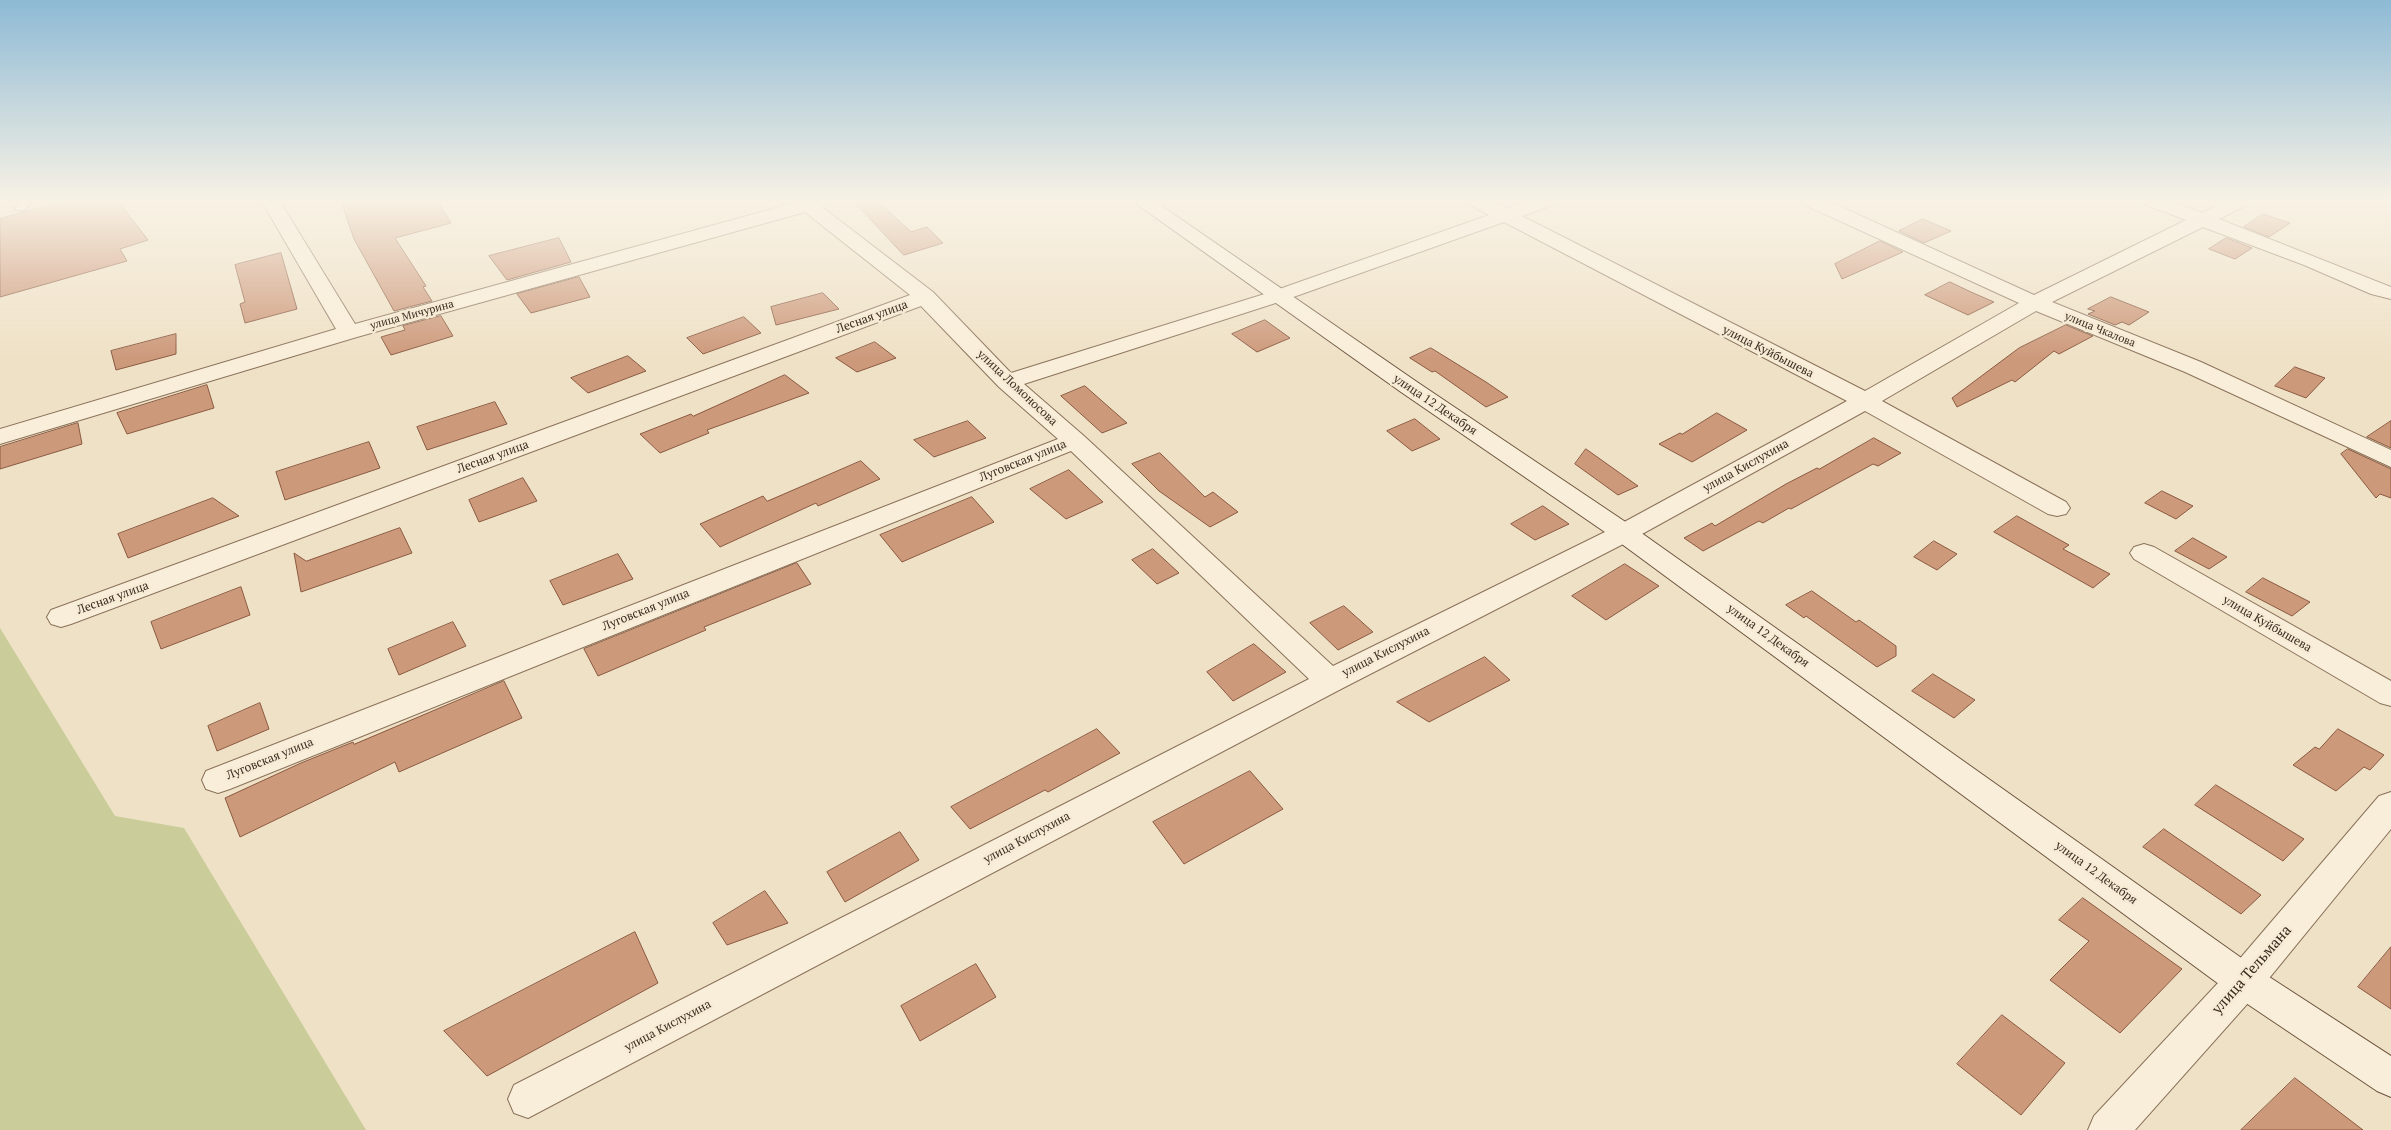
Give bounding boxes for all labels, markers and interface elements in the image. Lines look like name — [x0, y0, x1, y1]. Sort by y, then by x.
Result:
street label: улица Мичурина — [369, 297, 455, 333]
street label: Лесная улица — [834, 297, 910, 337]
street label: улица Чкалова — [2063, 310, 2137, 350]
street label: улица Куйбышева — [1720, 323, 1816, 381]
street label: улица Ломоносова — [974, 347, 1060, 429]
street label: улица 12 Декабря — [1390, 372, 1480, 438]
street label: улица Кислухина — [1701, 436, 1791, 496]
street label: Лесная улица — [455, 437, 531, 477]
street label: Луговская улица — [977, 437, 1069, 485]
street label: Лесная улица — [75, 578, 151, 618]
street label: Луговская улица — [600, 586, 692, 634]
street label: улица Куйбышева — [2220, 593, 2314, 655]
street label: улица 12 Декабря — [1724, 601, 1812, 671]
street label: улица Кислухина — [1340, 624, 1432, 680]
street label: Луговская улица — [224, 735, 316, 783]
street label: улица Кислухина — [981, 809, 1073, 867]
street label: улица 12 Декабря — [2052, 838, 2140, 908]
street label: улица Тельмана — [2209, 922, 2295, 1018]
street label: улица Кислухина — [622, 997, 714, 1055]

